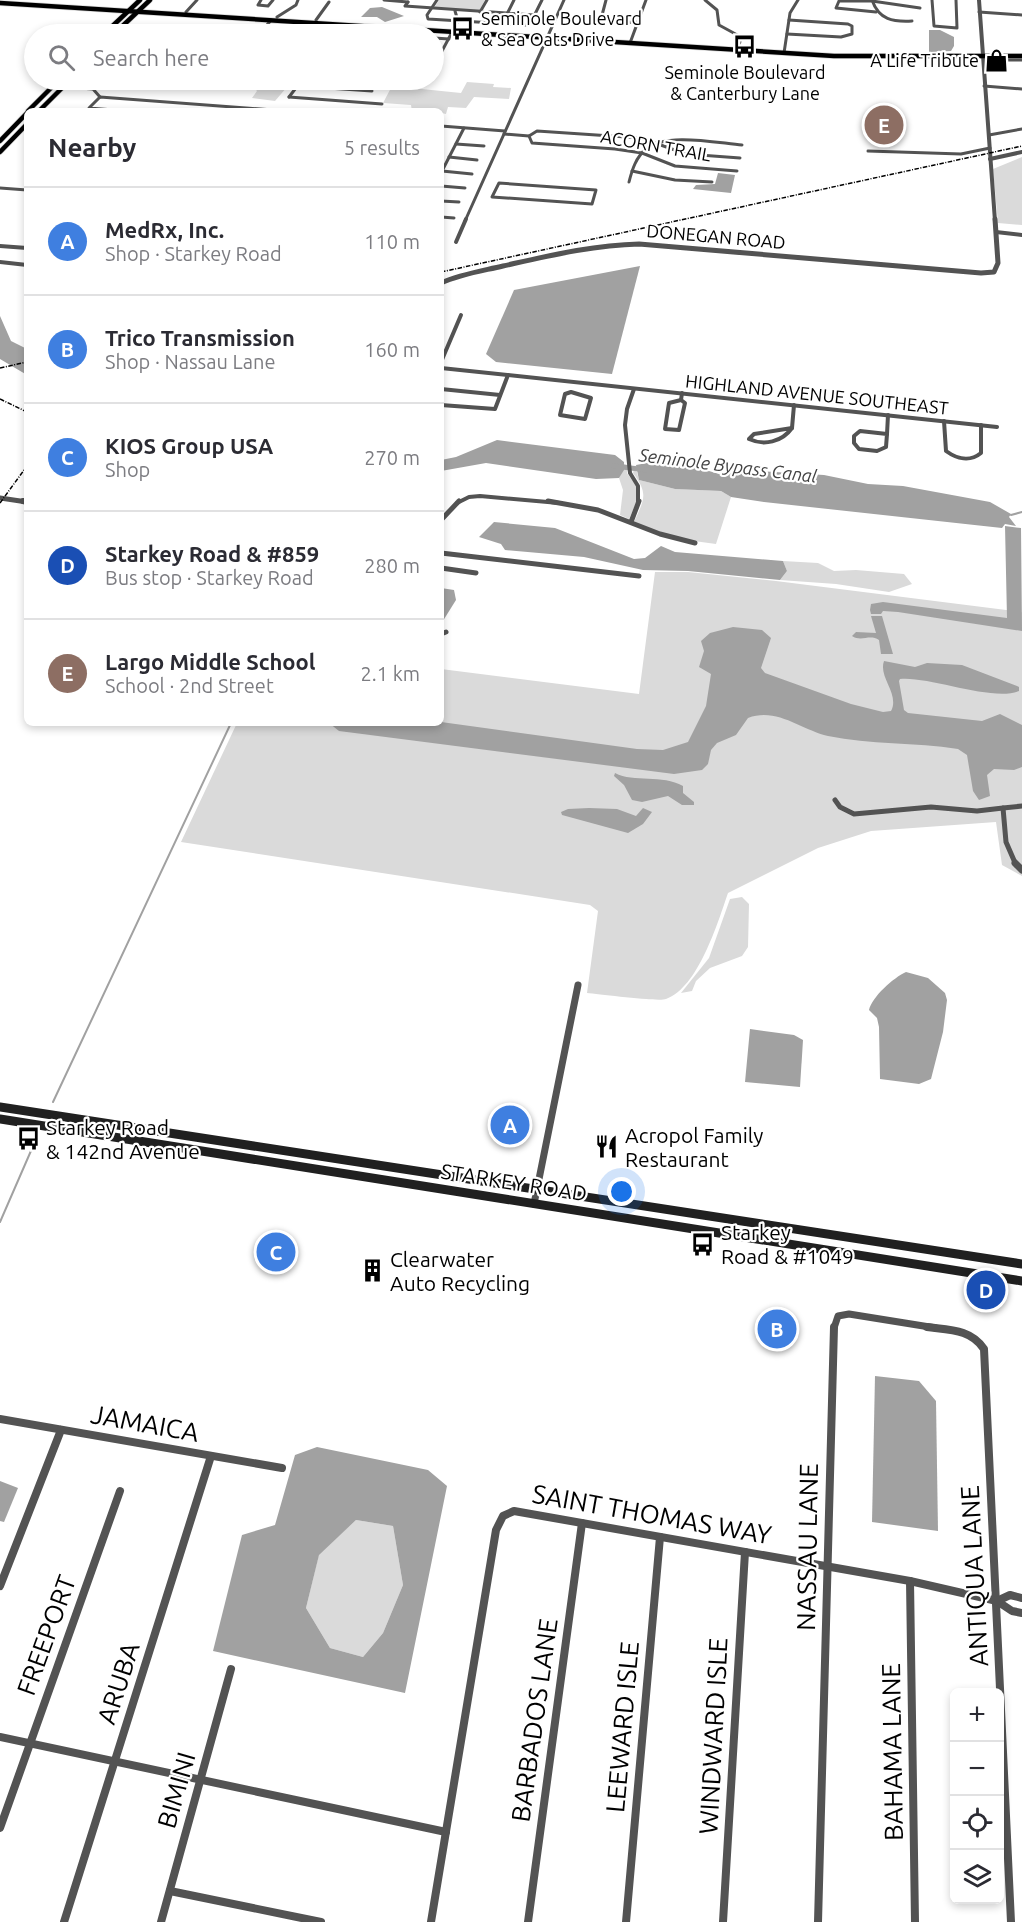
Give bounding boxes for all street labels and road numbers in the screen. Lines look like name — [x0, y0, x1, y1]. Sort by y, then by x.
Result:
street label: ACORN TRAIL — [599, 125, 713, 165]
street label: DONEGAN ROAD — [646, 220, 786, 252]
street label: HIGHLAND AVENUE SOUTHEAST — [684, 370, 950, 418]
street label: STARKEY ROAD — [439, 1159, 589, 1205]
street label: JAMAICA — [89, 1399, 201, 1447]
street label: NASSAU LANE — [791, 1463, 823, 1631]
street label: SAINT THOMAS WAY — [530, 1479, 774, 1549]
street label: ANTIQUA LANE — [955, 1485, 993, 1667]
street label: FREEPORT — [11, 1571, 81, 1699]
street label: BARBADOS LANE — [505, 1616, 563, 1824]
street label: WINDWARD ISLE — [693, 1637, 733, 1835]
street label: ARUBA — [91, 1638, 145, 1728]
street label: LEEWARD ISLE — [600, 1640, 644, 1814]
street label: BAHAMA LANE — [876, 1663, 908, 1841]
street label: BIMINI — [151, 1749, 201, 1831]

